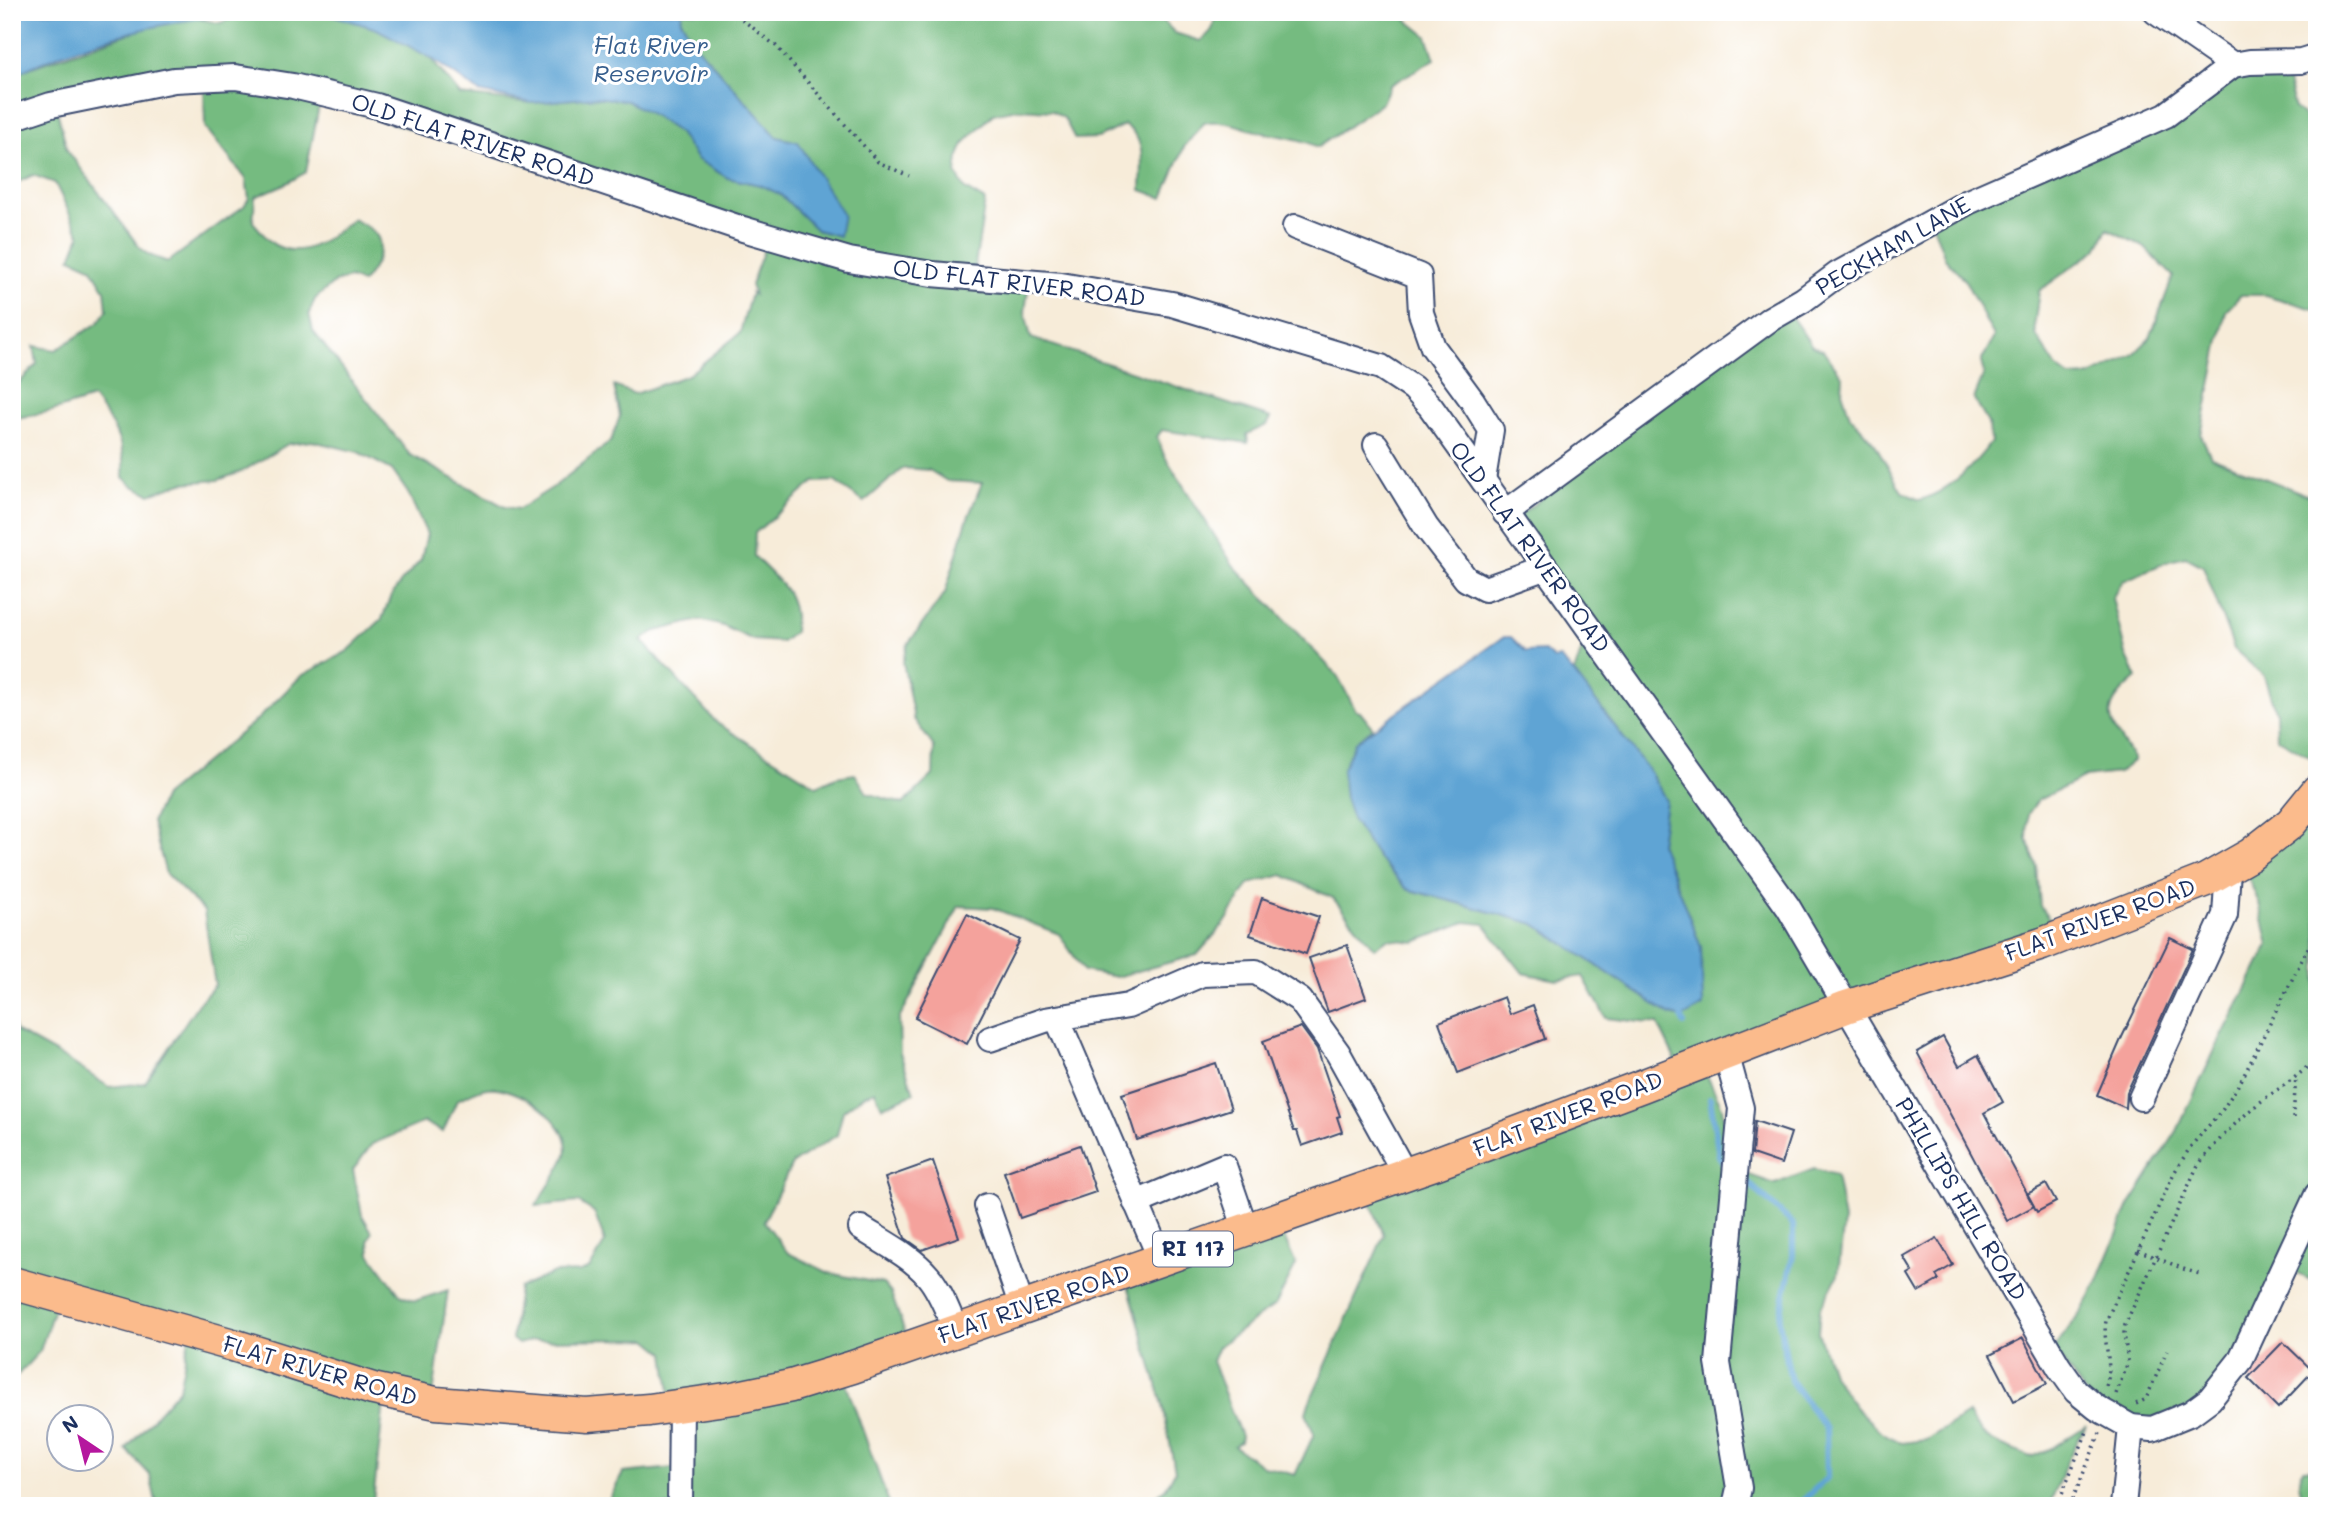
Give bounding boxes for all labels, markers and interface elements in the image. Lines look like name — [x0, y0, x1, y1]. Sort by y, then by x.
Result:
water label: Flat River Reservoir — [593, 29, 709, 88]
street label: OLD FLAT RIVER ROAD — [348, 86, 599, 193]
street label: PECKHAM LANE — [1810, 189, 1975, 302]
street label: OLD FLAT RIVER ROAD — [891, 252, 1147, 312]
street label: OLD FLAT RIVER ROAD — [1444, 435, 1618, 658]
street label: FLAT RIVER ROAD — [2000, 871, 2199, 967]
street label: FLAT RIVER ROAD — [1469, 1063, 1667, 1163]
street label: PHILLIPS HILL ROAD — [1889, 1091, 2034, 1306]
road number: RI 117 — [1153, 1232, 1233, 1266]
street label: FLAT RIVER ROAD — [934, 1256, 1133, 1350]
street label: FLAT RIVER ROAD — [220, 1328, 421, 1412]
north arrow — [46, 1402, 116, 1472]
text: N — [57, 1409, 83, 1438]

